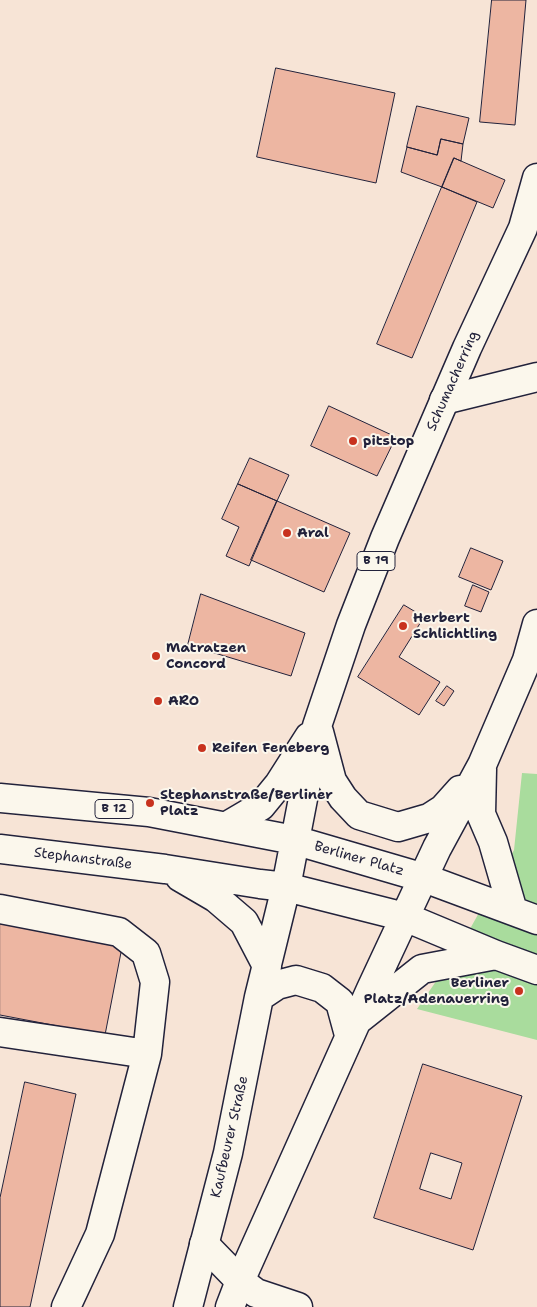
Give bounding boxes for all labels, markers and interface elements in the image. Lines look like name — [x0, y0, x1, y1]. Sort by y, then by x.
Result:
street label: Schumacherring — [423, 328, 483, 434]
place label: pitstop — [363, 433, 414, 449]
marker: pitstop — [347, 435, 359, 447]
place label: Aral — [297, 525, 329, 541]
marker: Aral — [281, 527, 293, 539]
road number: B 19 — [357, 552, 395, 570]
place label: Herbert Schlichtling — [413, 610, 497, 642]
marker: Herbert Schlichtling — [397, 620, 409, 632]
place label: Matratzen Concord — [166, 640, 246, 672]
marker: Matratzen Concord — [150, 650, 162, 662]
place label: ARO — [168, 693, 199, 709]
marker: ARO — [152, 695, 164, 707]
place label: Reifen Feneberg — [212, 740, 329, 756]
marker: Reifen Feneberg — [196, 742, 208, 754]
place label: Stephanstraße/Berliner Platz — [160, 787, 333, 820]
marker: Stephanstraße/Berliner Platz — [144, 797, 156, 809]
road number: B 12 — [95, 800, 133, 819]
street label: Berliner Platz — [312, 838, 406, 880]
street label: Stephanstraße — [33, 845, 133, 873]
place label: Berliner Platz/Adenauerring — [364, 975, 509, 1008]
marker: Berliner Platz/Adenauerring — [513, 985, 525, 997]
street label: Kaufbeurer Straße — [208, 1074, 252, 1200]

